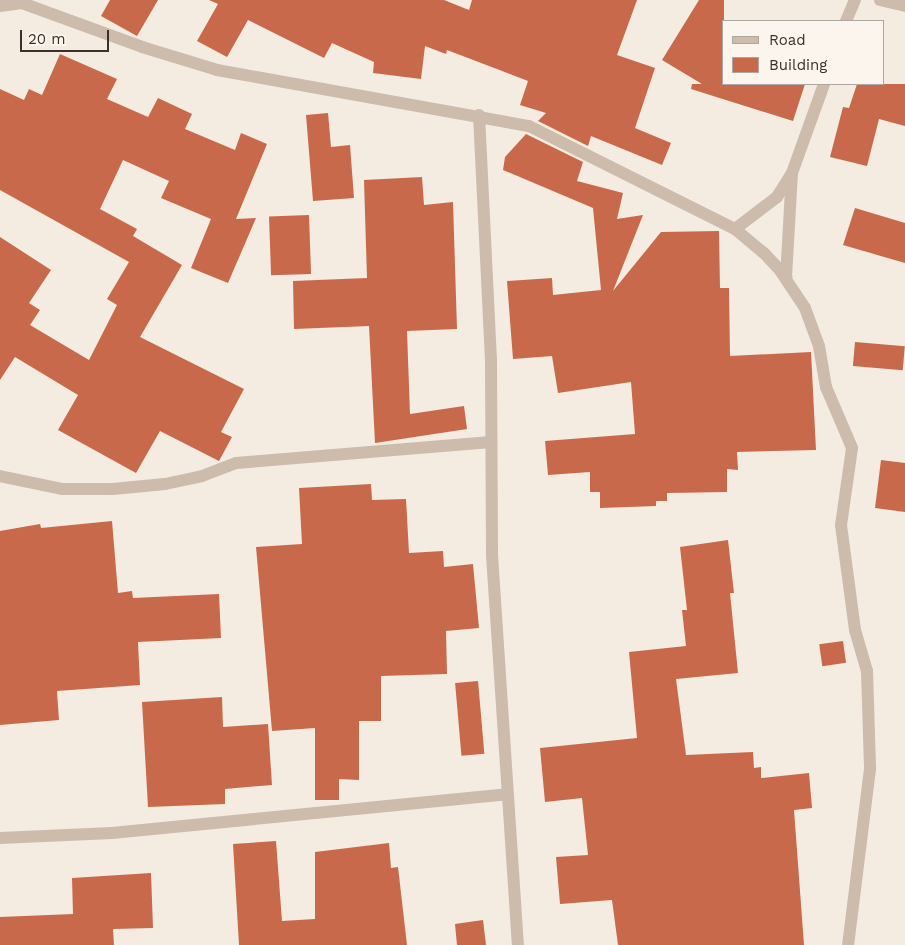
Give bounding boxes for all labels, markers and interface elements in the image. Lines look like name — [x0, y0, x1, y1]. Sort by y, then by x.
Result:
scale bar — [22, 20, 111, 52]
legend — [722, 20, 885, 85]
text: 20 m — [28, 30, 66, 48]
text: Road — [769, 31, 806, 49]
text: Building — [769, 56, 827, 74]

